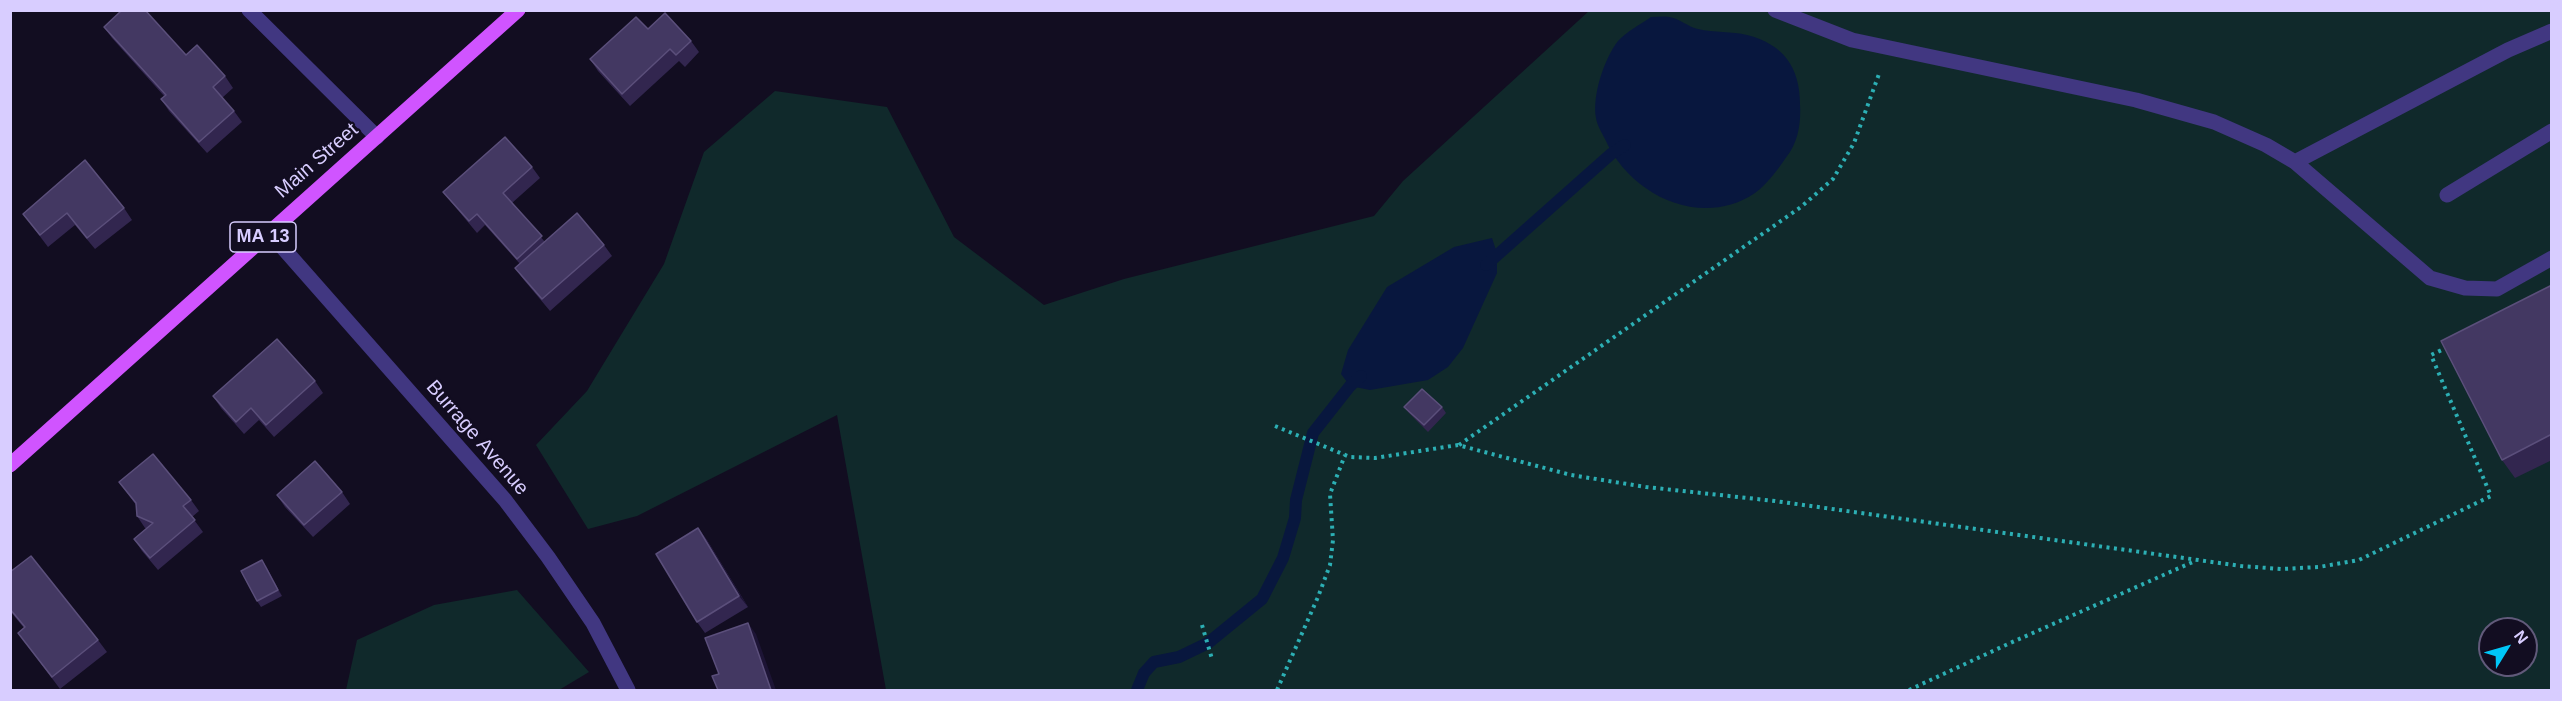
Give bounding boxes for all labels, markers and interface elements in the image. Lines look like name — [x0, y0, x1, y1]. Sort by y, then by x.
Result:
street label: Main Street — [271, 118, 363, 204]
road number: MA 13 — [230, 222, 296, 252]
street label: Burrage Avenue — [421, 376, 533, 500]
north arrow — [2478, 617, 2538, 677]
text: N — [2511, 627, 2531, 647]

